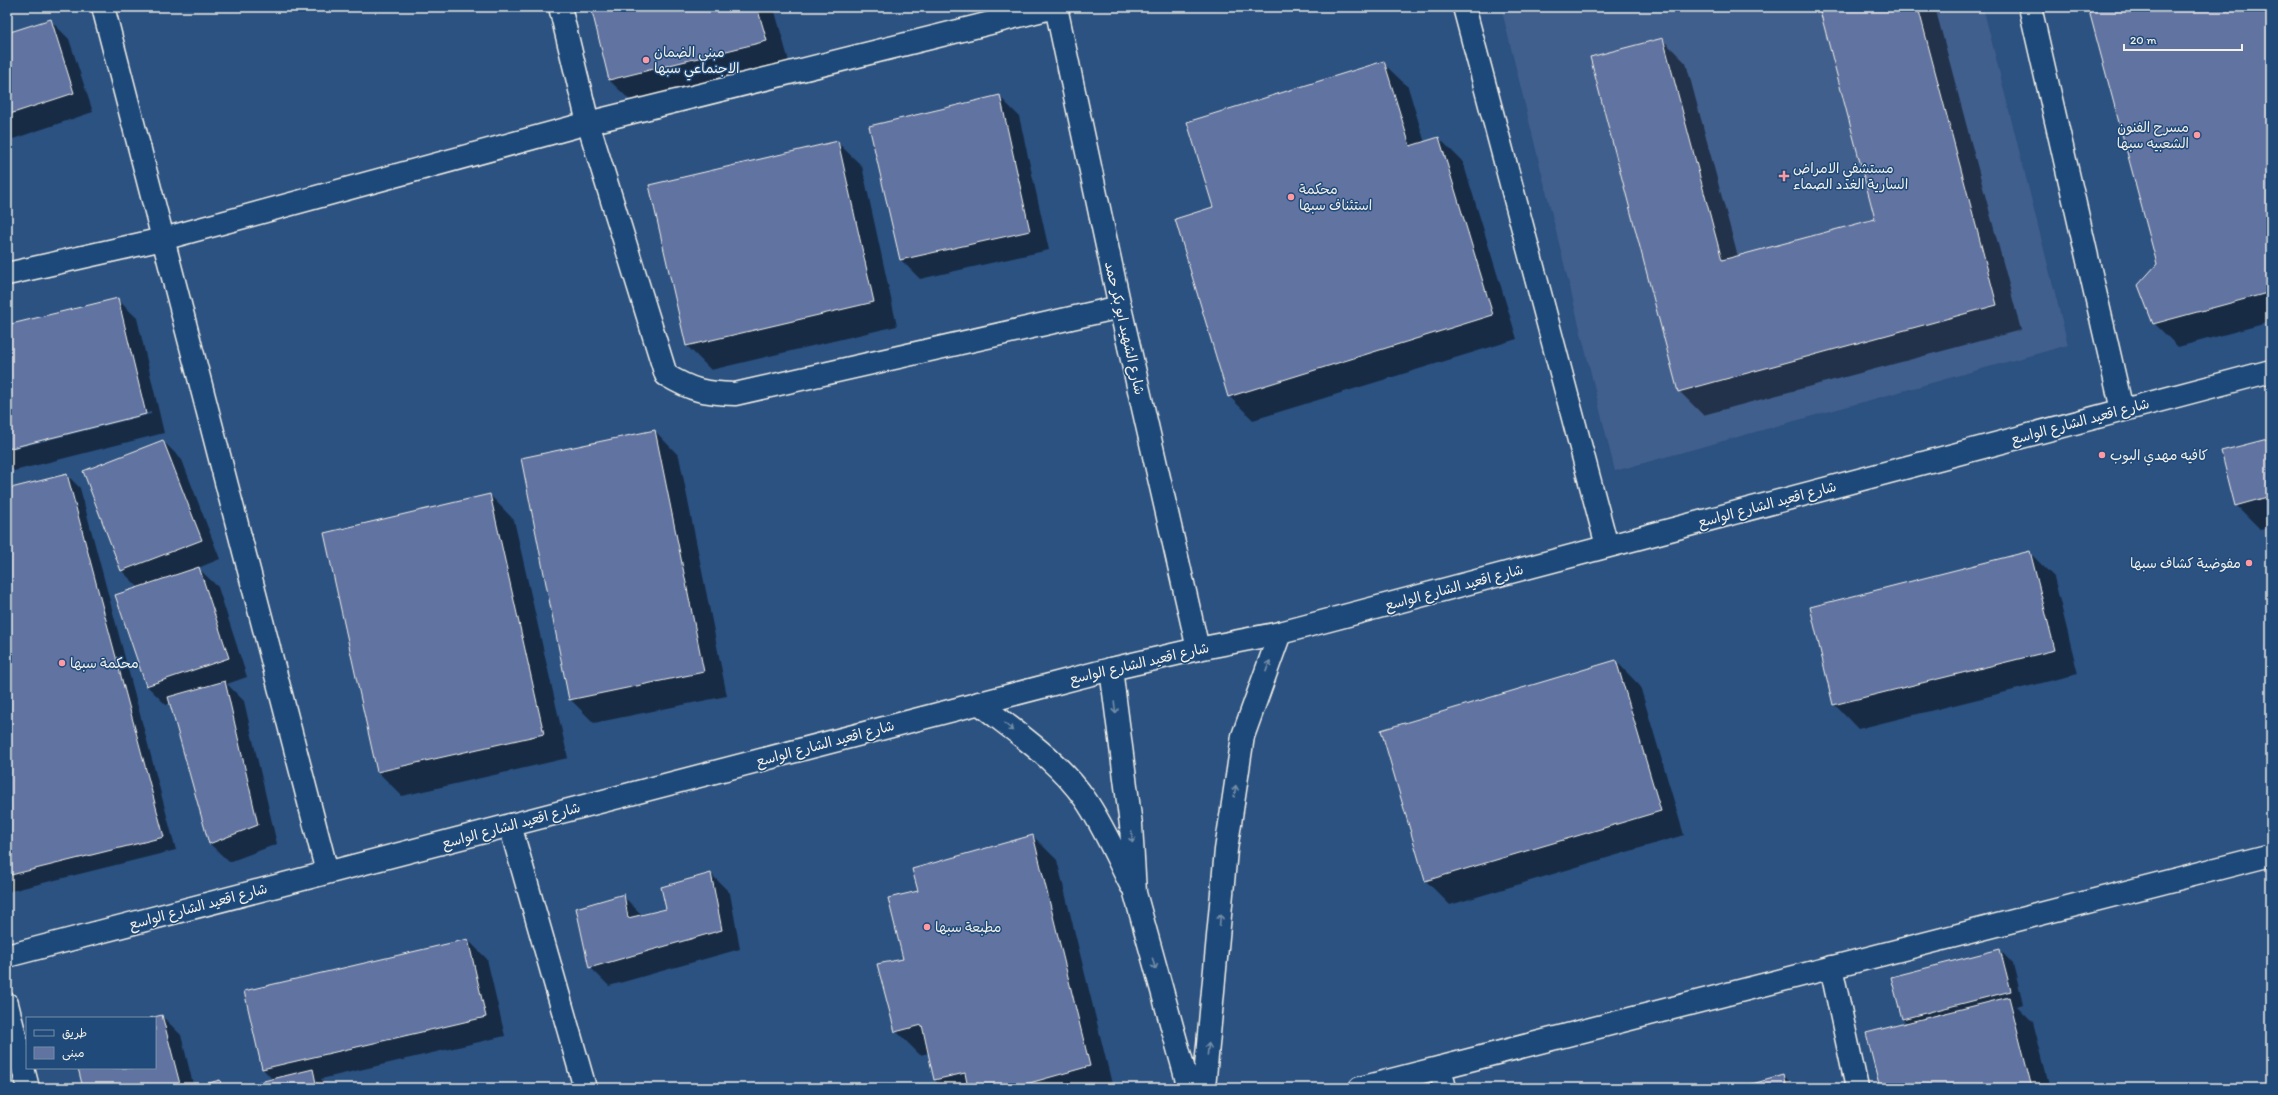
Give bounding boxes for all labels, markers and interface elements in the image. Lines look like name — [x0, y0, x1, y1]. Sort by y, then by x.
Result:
scale bar — [2124, 26, 2242, 52]
text: 20 m — [2130, 33, 2157, 47]
place label: مبني الضمان الاجنماعي سبها — [654, 44, 740, 81]
marker: مبني الضمان الاجنماعي سبها — [641, 55, 651, 65]
place label: مسرح الفنون الشعبيه سبها — [2117, 119, 2189, 152]
marker: مسرح الفنون الشعبيه سبها — [2192, 130, 2202, 140]
place label: مستشفي الامراض السارية الغدد الصماء — [1793, 160, 1908, 193]
marker: مستشفي الامراض السارية الغدد الصماء — [1778, 170, 1790, 182]
place label: محكمة استئناف سبها — [1299, 181, 1372, 214]
marker: محكمة استئناف سبها — [1286, 192, 1296, 202]
street label: شارع الشهيد ابو بكر حمد — [1100, 260, 1148, 397]
street label: شارع اقعيد الشارع الواسع — [2009, 395, 2152, 450]
place label: كافيه مهدي البوب — [2110, 447, 2208, 466]
marker: كافيه مهدي البوب — [2097, 450, 2107, 460]
street label: شارع اقعيد الشارع الواسع — [1696, 478, 1839, 533]
place label: مفوضية كشاف سبها — [2130, 555, 2241, 572]
marker: مفوضية كشاف سبها — [2244, 558, 2254, 568]
street label: شارع اقعيد الشارع الواسع — [1383, 561, 1526, 616]
street label: شارع اقعيد الشارع الواسع — [1068, 639, 1211, 690]
place label: محكمة سبها — [70, 655, 139, 672]
marker: محكمة سبها — [57, 658, 67, 668]
one-way arrow — [1265, 660, 1273, 672]
one-way arrow — [1112, 701, 1119, 714]
street label: شارع اقعيد الشارع الواسع — [754, 717, 897, 772]
one-way arrow — [1004, 723, 1015, 732]
one-way arrow — [1231, 785, 1239, 798]
street label: شارع اقعيد الشارع الواسع — [440, 799, 583, 854]
one-way arrow — [1128, 830, 1135, 843]
street label: شارع اقعيد الشارع الواسع — [127, 880, 270, 935]
one-way arrow — [1217, 914, 1224, 927]
place label: مطبعة سبها — [935, 919, 1001, 936]
marker: مطبعة سبها — [922, 922, 932, 932]
one-way arrow — [1151, 957, 1159, 970]
legend — [26, 1017, 156, 1069]
text: طريق — [62, 1026, 87, 1040]
one-way arrow — [1204, 1043, 1212, 1056]
text: مبنى — [62, 1046, 85, 1061]

